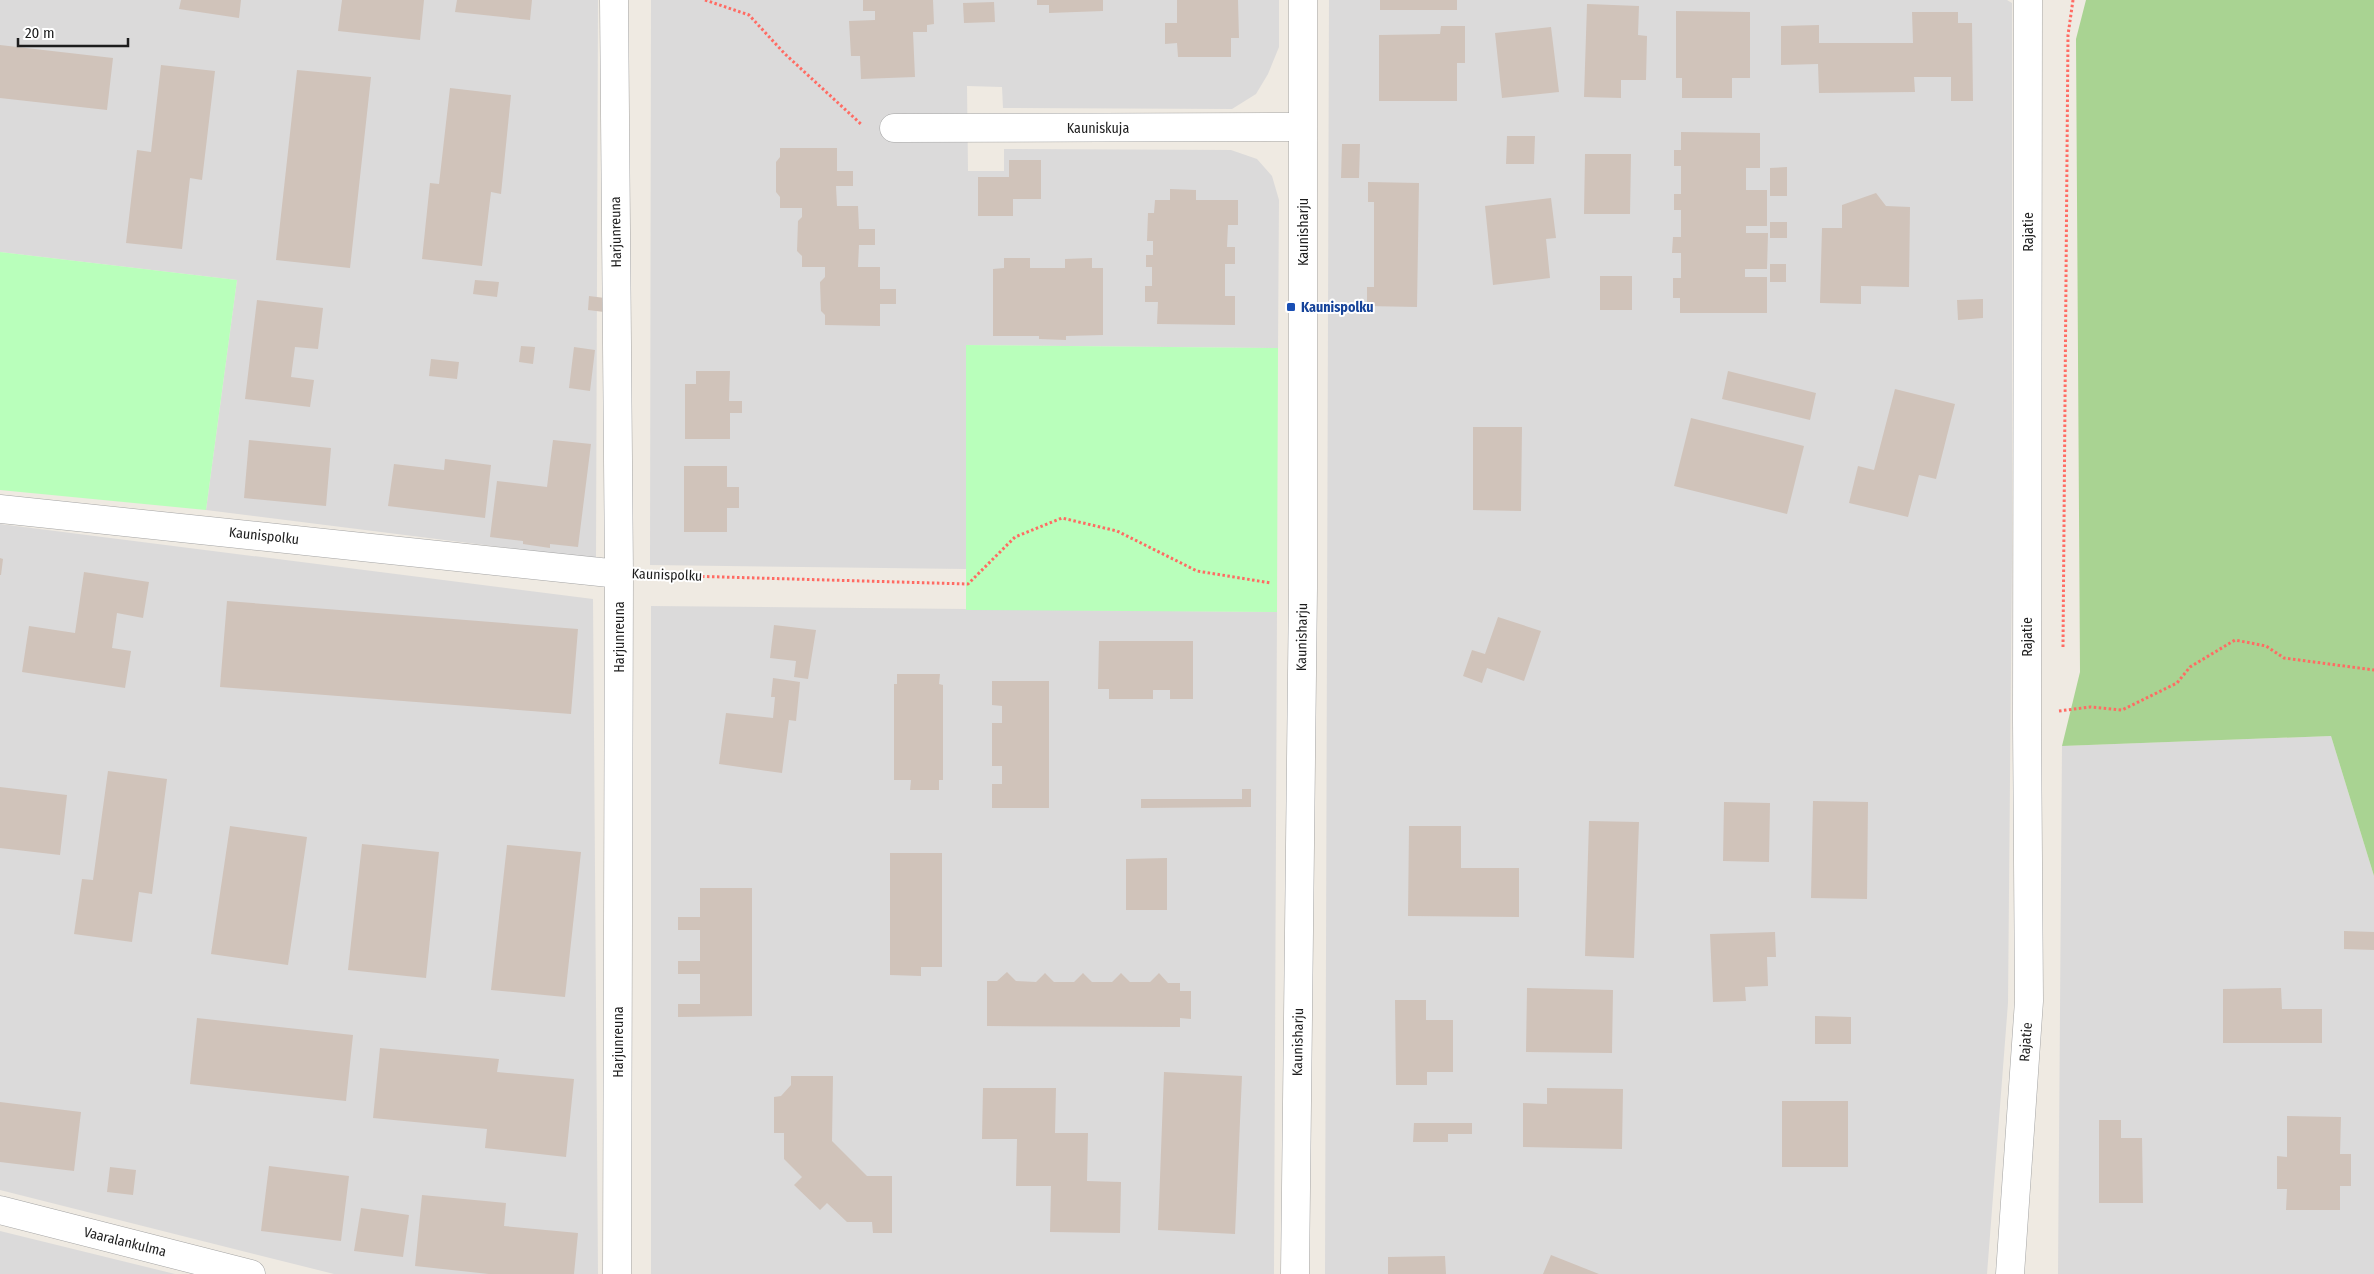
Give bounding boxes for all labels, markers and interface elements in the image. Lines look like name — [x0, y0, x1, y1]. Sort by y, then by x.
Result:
scale bar — [18, 15, 128, 47]
text: 20 m — [25, 24, 55, 42]
street label: Kauniskuja — [1067, 120, 1129, 137]
street label: Harjunreuna — [607, 196, 625, 268]
street label: Kaunisharju — [1295, 198, 1312, 266]
street label: Rajatie — [2020, 212, 2037, 252]
place label: Kaunispolku — [1301, 299, 1374, 316]
marker: Kaunispolku — [1285, 301, 1297, 313]
street label: Kaunispolku — [228, 524, 300, 548]
street label: Kaunispolku — [631, 565, 703, 585]
street label: Harjunreuna — [611, 601, 628, 673]
street label: Kaunisharju — [1293, 603, 1311, 671]
street label: Rajatie — [2019, 617, 2036, 657]
street label: Harjunreuna — [610, 1006, 627, 1078]
street label: Kaunisharju — [1289, 1008, 1307, 1076]
street label: Rajatie — [2016, 1022, 2036, 1062]
street label: Vaaralankulma — [82, 1224, 168, 1260]

